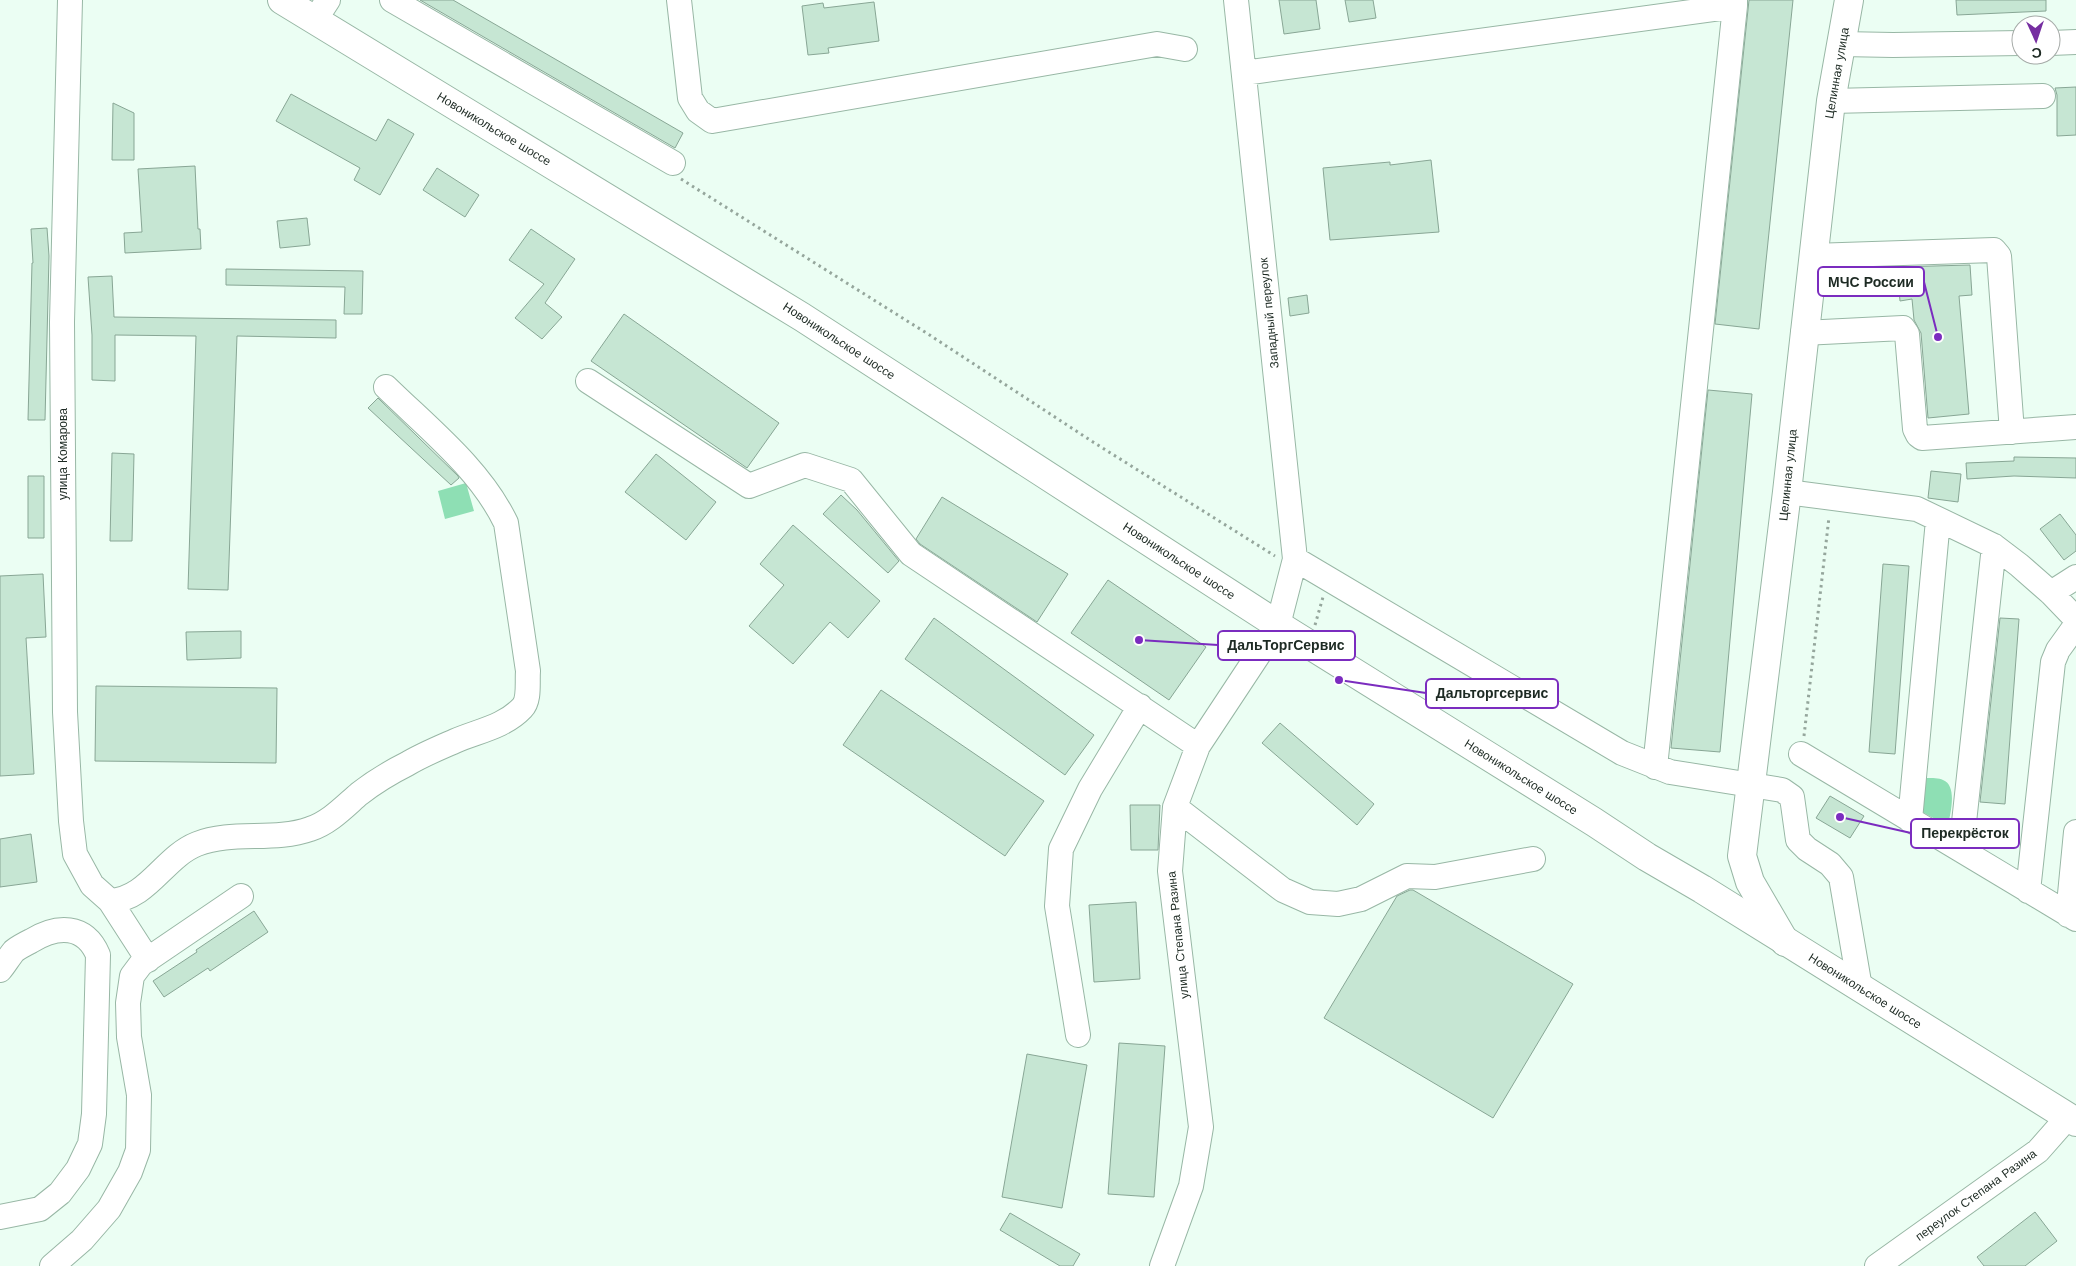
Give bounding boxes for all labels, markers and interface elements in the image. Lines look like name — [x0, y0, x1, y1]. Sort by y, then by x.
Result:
north arrow — [2011, 15, 2061, 65]
street label: Целинная улица — [1822, 26, 1852, 120]
text: С — [2031, 45, 2042, 61]
street label: Новоникольское шоссе — [434, 89, 554, 169]
street label: Западный переулок — [1256, 256, 1282, 369]
callout: МЧС России — [1818, 267, 1924, 296]
text: МЧС России — [1828, 274, 1914, 290]
street label: Новоникольское шоссе — [780, 300, 898, 383]
street label: улица Комарова — [56, 408, 70, 500]
street label: Целинная улица — [1776, 428, 1800, 522]
street label: Новоникольское шоссе — [1120, 520, 1238, 603]
callout: ДальТоргСервис — [1218, 631, 1355, 660]
text: ДальТоргСервис — [1227, 637, 1345, 653]
callout: Дальторгсервис — [1426, 679, 1558, 708]
text: Дальторгсервис — [1436, 685, 1548, 701]
street label: Новоникольское шоссе — [1462, 737, 1580, 818]
callout: Перекрёсток — [1911, 819, 2019, 848]
text: Перекрёсток — [1921, 825, 2010, 841]
street label: улица Степана Разина — [1164, 870, 1192, 999]
street label: Новоникольское шоссе — [1806, 951, 1924, 1032]
street label: переулок Степана Разина — [1913, 1146, 2040, 1244]

